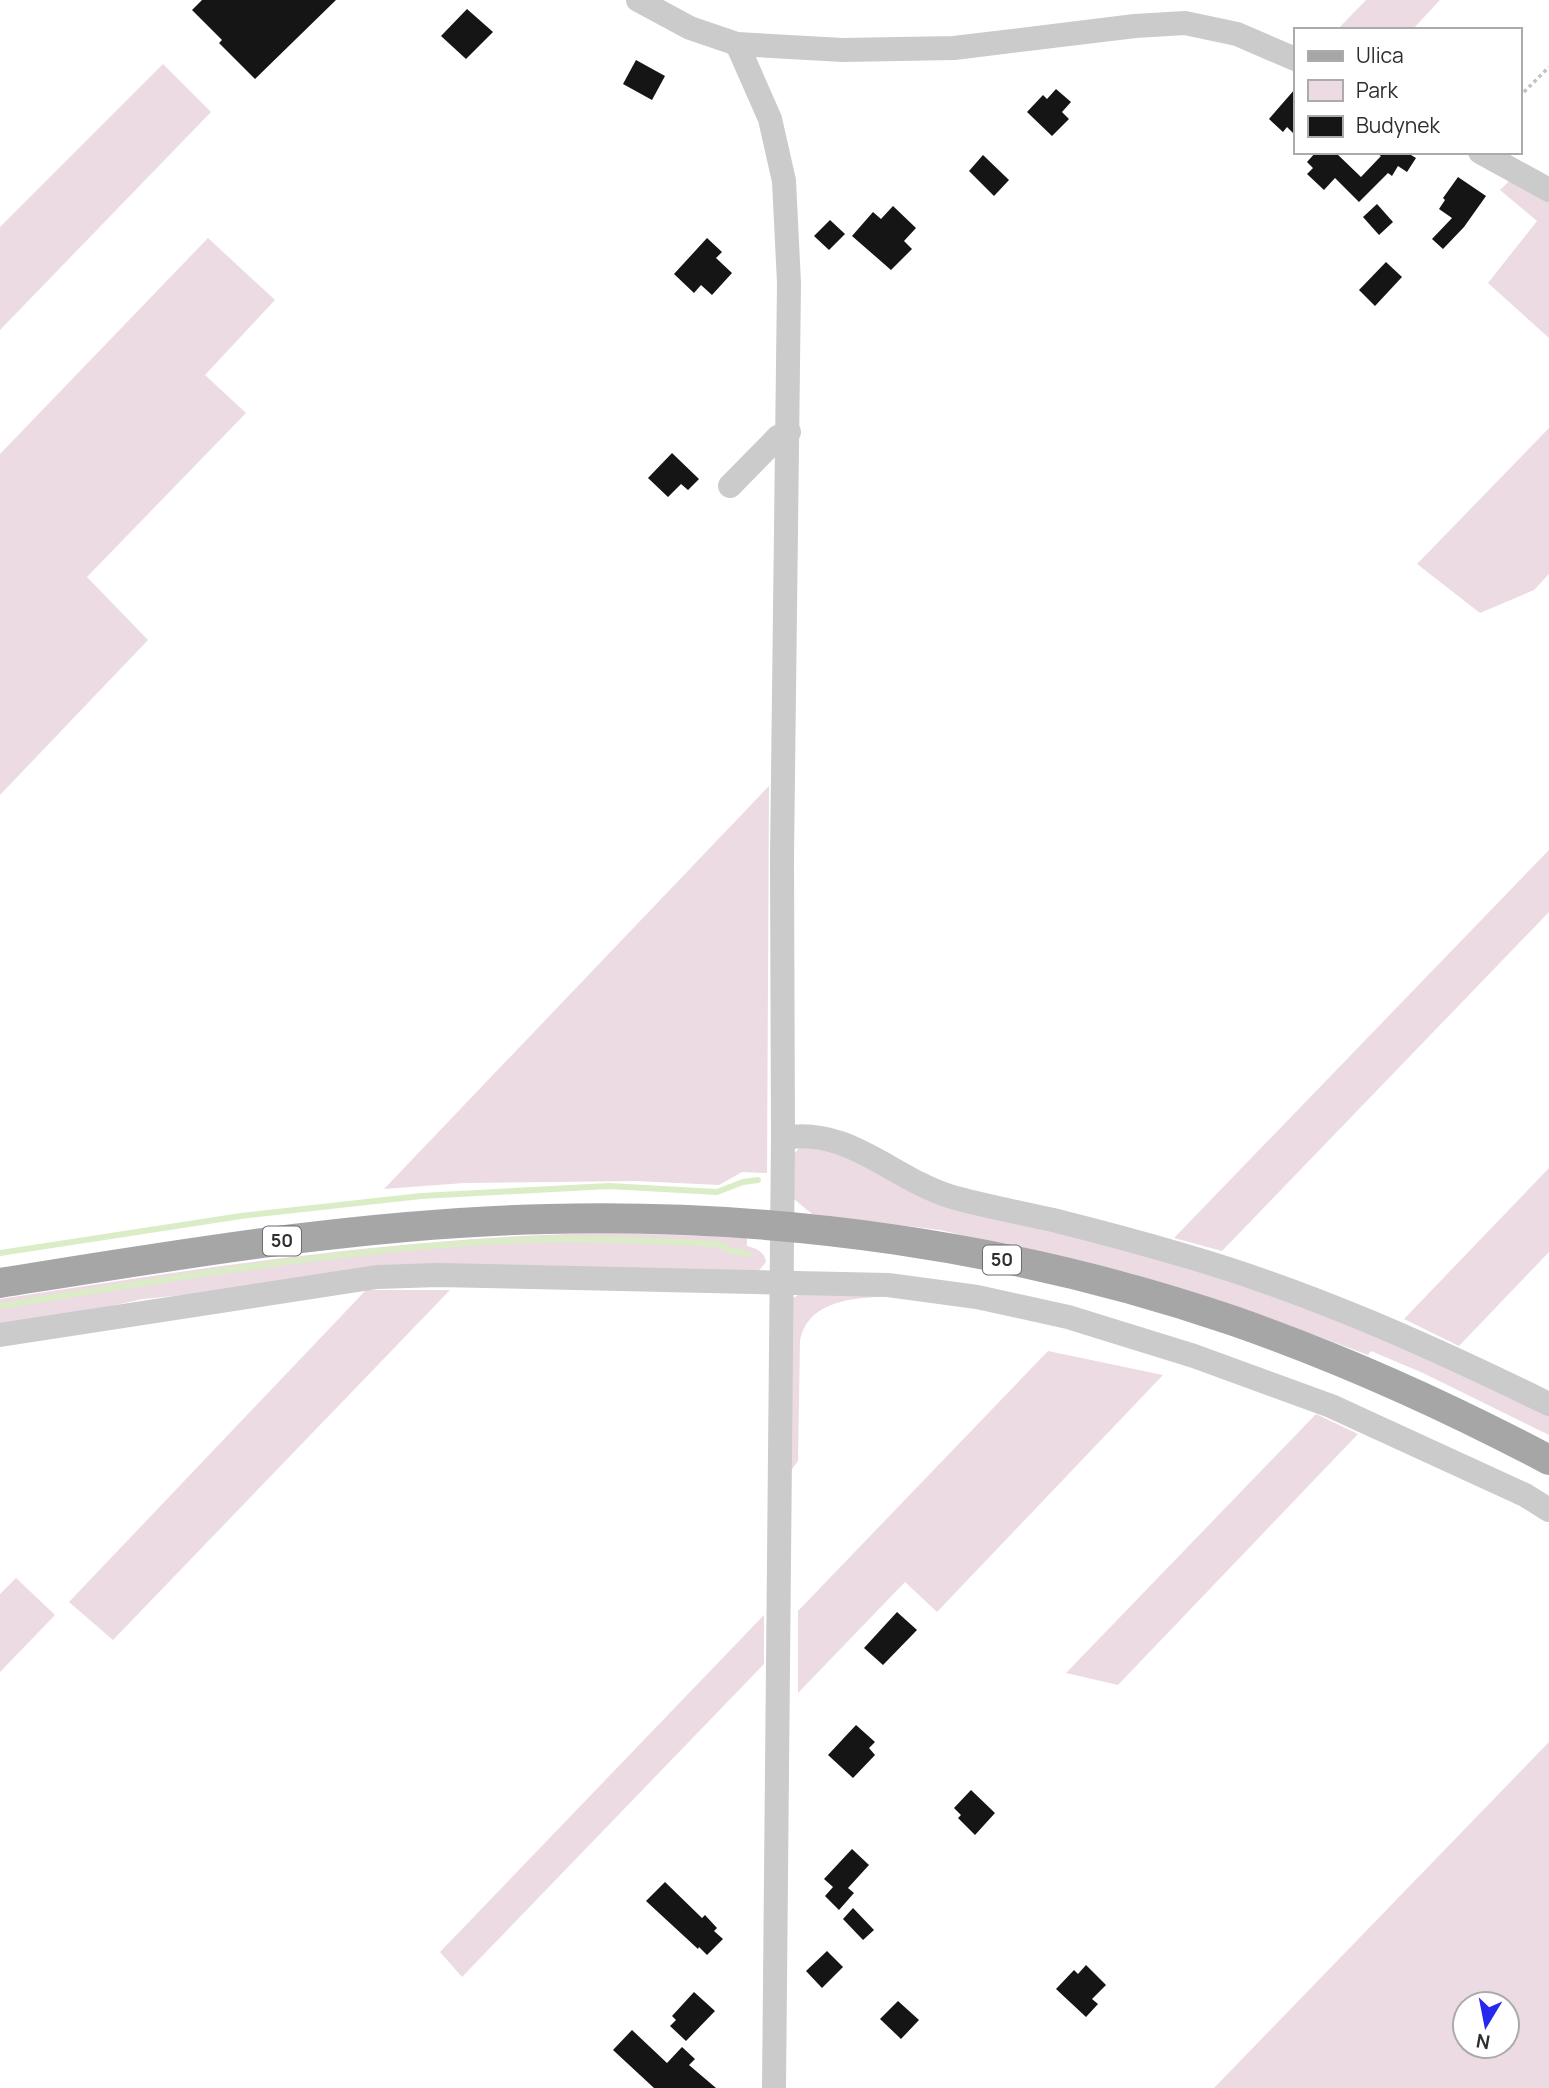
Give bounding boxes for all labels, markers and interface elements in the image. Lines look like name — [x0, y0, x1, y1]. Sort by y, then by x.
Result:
legend — [1294, 28, 1521, 154]
text: Ulica — [1356, 41, 1404, 69]
text: Park — [1356, 76, 1398, 104]
text: Budynek — [1356, 111, 1441, 139]
road number: 50 — [263, 1226, 301, 1256]
road number: 50 — [983, 1246, 1021, 1274]
north arrow — [1451, 1990, 1521, 2060]
text: N — [1474, 2028, 1492, 2056]

